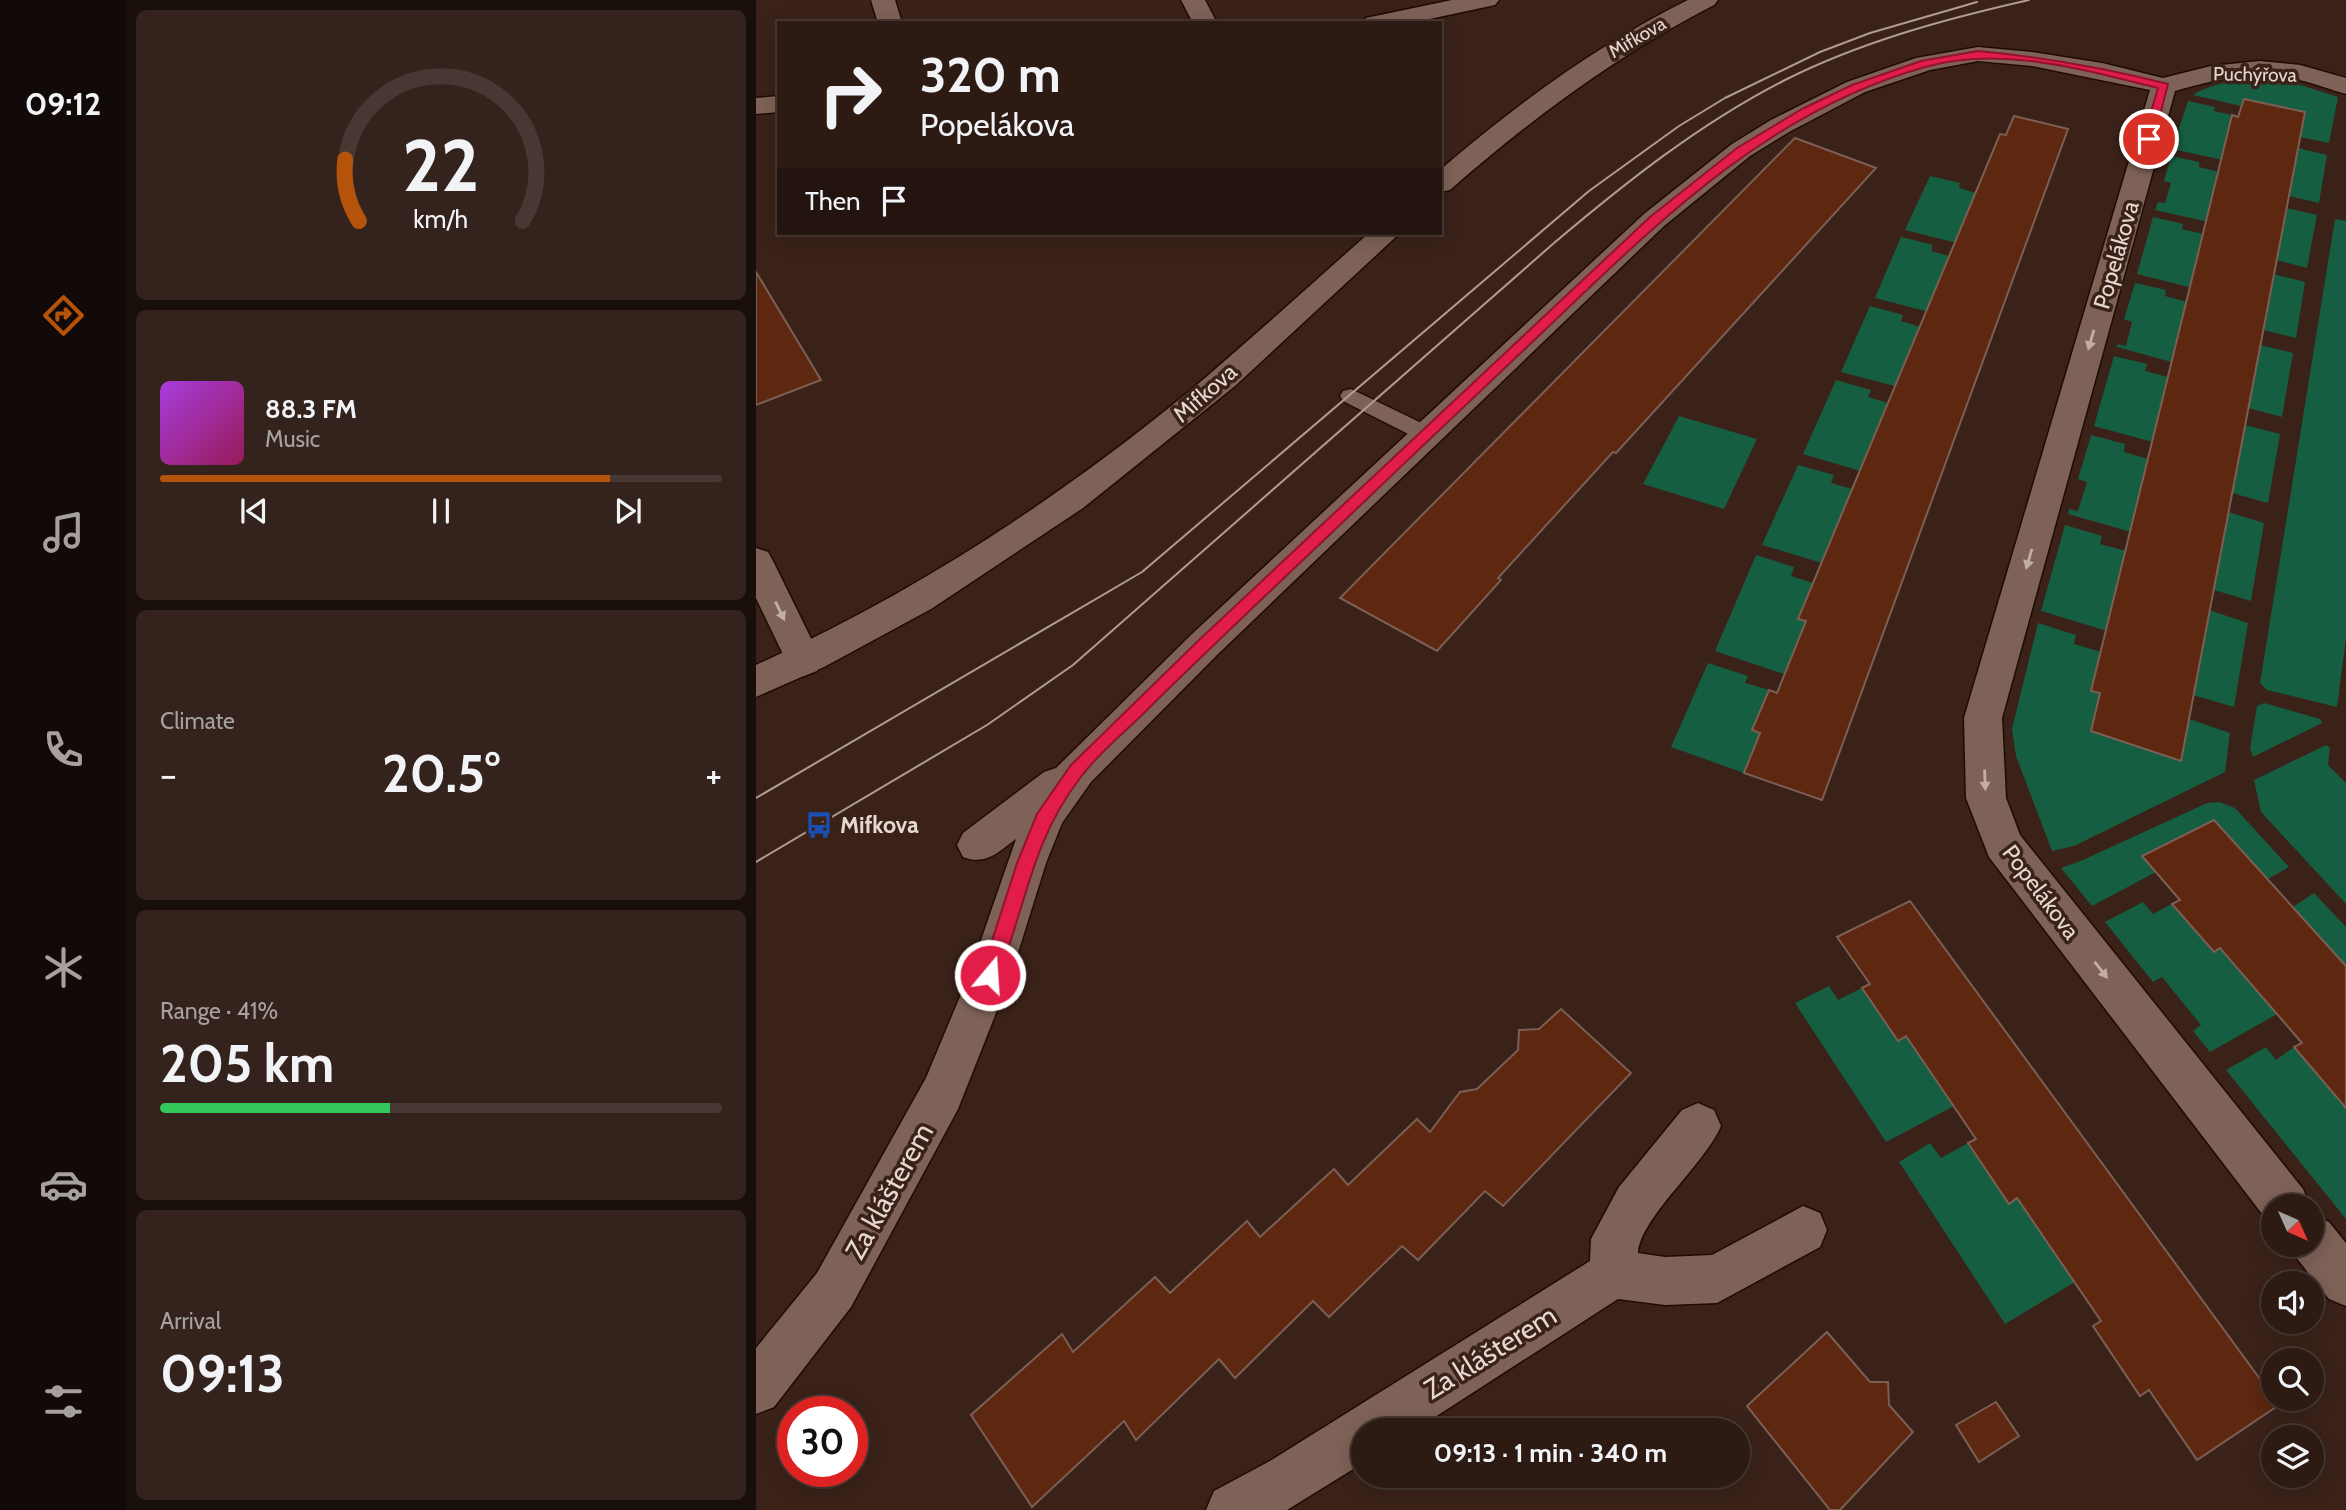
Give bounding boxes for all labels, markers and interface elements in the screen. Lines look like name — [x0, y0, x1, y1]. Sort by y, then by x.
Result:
street label: Mifkova — [1605, 12, 1670, 63]
text: 320 m — [920, 45, 1061, 104]
icon: right — [805, 49, 896, 140]
street label: Puchýřova — [2213, 62, 2297, 87]
text: 09:12 — [25, 84, 101, 123]
text: Popelákova — [920, 105, 1074, 144]
pin — [2119, 109, 2179, 169]
icon: arrive — [2130, 120, 2168, 158]
text: 22 — [402, 121, 480, 209]
icon: arrive — [875, 182, 913, 220]
text: Then — [805, 185, 861, 217]
street label: Popelákova — [2087, 198, 2145, 312]
text: km/h — [414, 204, 468, 234]
icon: directions — [39, 291, 88, 340]
one-way arrow — [2086, 330, 2096, 351]
street label: Mifkova — [1167, 358, 1243, 428]
text: 88.3 FM — [265, 393, 357, 425]
text: Music — [265, 425, 320, 453]
icon: previous — [235, 492, 273, 530]
icon: pause — [422, 492, 460, 530]
icon: next — [609, 492, 647, 530]
icon: music — [39, 508, 88, 557]
one-way arrow — [2023, 548, 2034, 570]
one-way arrow — [774, 601, 786, 621]
text: Climate — [160, 707, 235, 735]
icon: phone — [39, 725, 88, 774]
text: 20.5° — [382, 742, 500, 805]
text: − — [160, 751, 177, 798]
text: + — [705, 751, 722, 798]
one-way arrow — [1980, 769, 1991, 791]
bus stop icon: Mifkova — [804, 810, 834, 840]
place label: Mifkova — [840, 811, 919, 839]
street label: Popelákova — [1996, 839, 2086, 945]
position arrow — [953, 938, 1027, 1012]
icon: climate — [39, 943, 88, 992]
one-way arrow — [2094, 961, 2109, 979]
text: Range · 41% — [160, 997, 278, 1025]
text: 205 km — [160, 1032, 334, 1095]
street label: Za klášterem — [838, 1117, 940, 1265]
icon: car — [39, 1160, 88, 1209]
north arrow — [2261, 1194, 2324, 1256]
map controls — [2261, 1194, 2324, 1488]
button: sound — [2261, 1271, 2324, 1334]
street label: Za klášterem — [1417, 1298, 1563, 1406]
text: Arrival — [160, 1307, 221, 1335]
text: 09:13 — [160, 1342, 285, 1405]
button: search — [2261, 1348, 2324, 1411]
icon: filters — [39, 1377, 88, 1426]
speed limit sign: 30 — [777, 1396, 868, 1487]
button: layers — [2261, 1425, 2324, 1488]
text: 09:13 · 1 min · 340 m — [1434, 1437, 1667, 1469]

